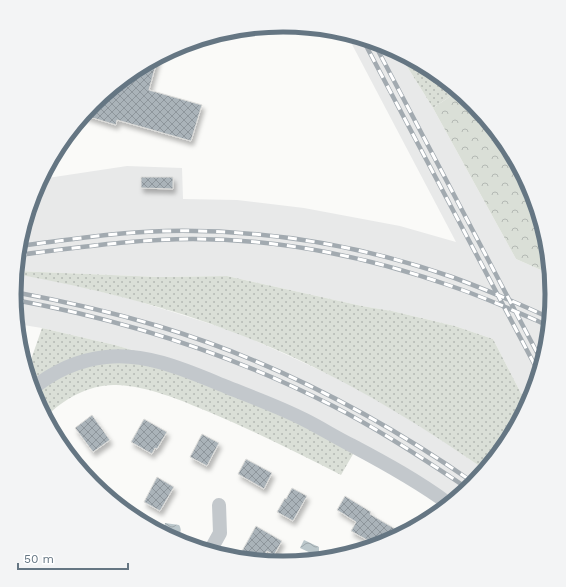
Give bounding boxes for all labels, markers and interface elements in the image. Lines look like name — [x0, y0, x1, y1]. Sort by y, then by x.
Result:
scale bar — [18, 545, 128, 571]
text: 50 m — [24, 552, 54, 566]

